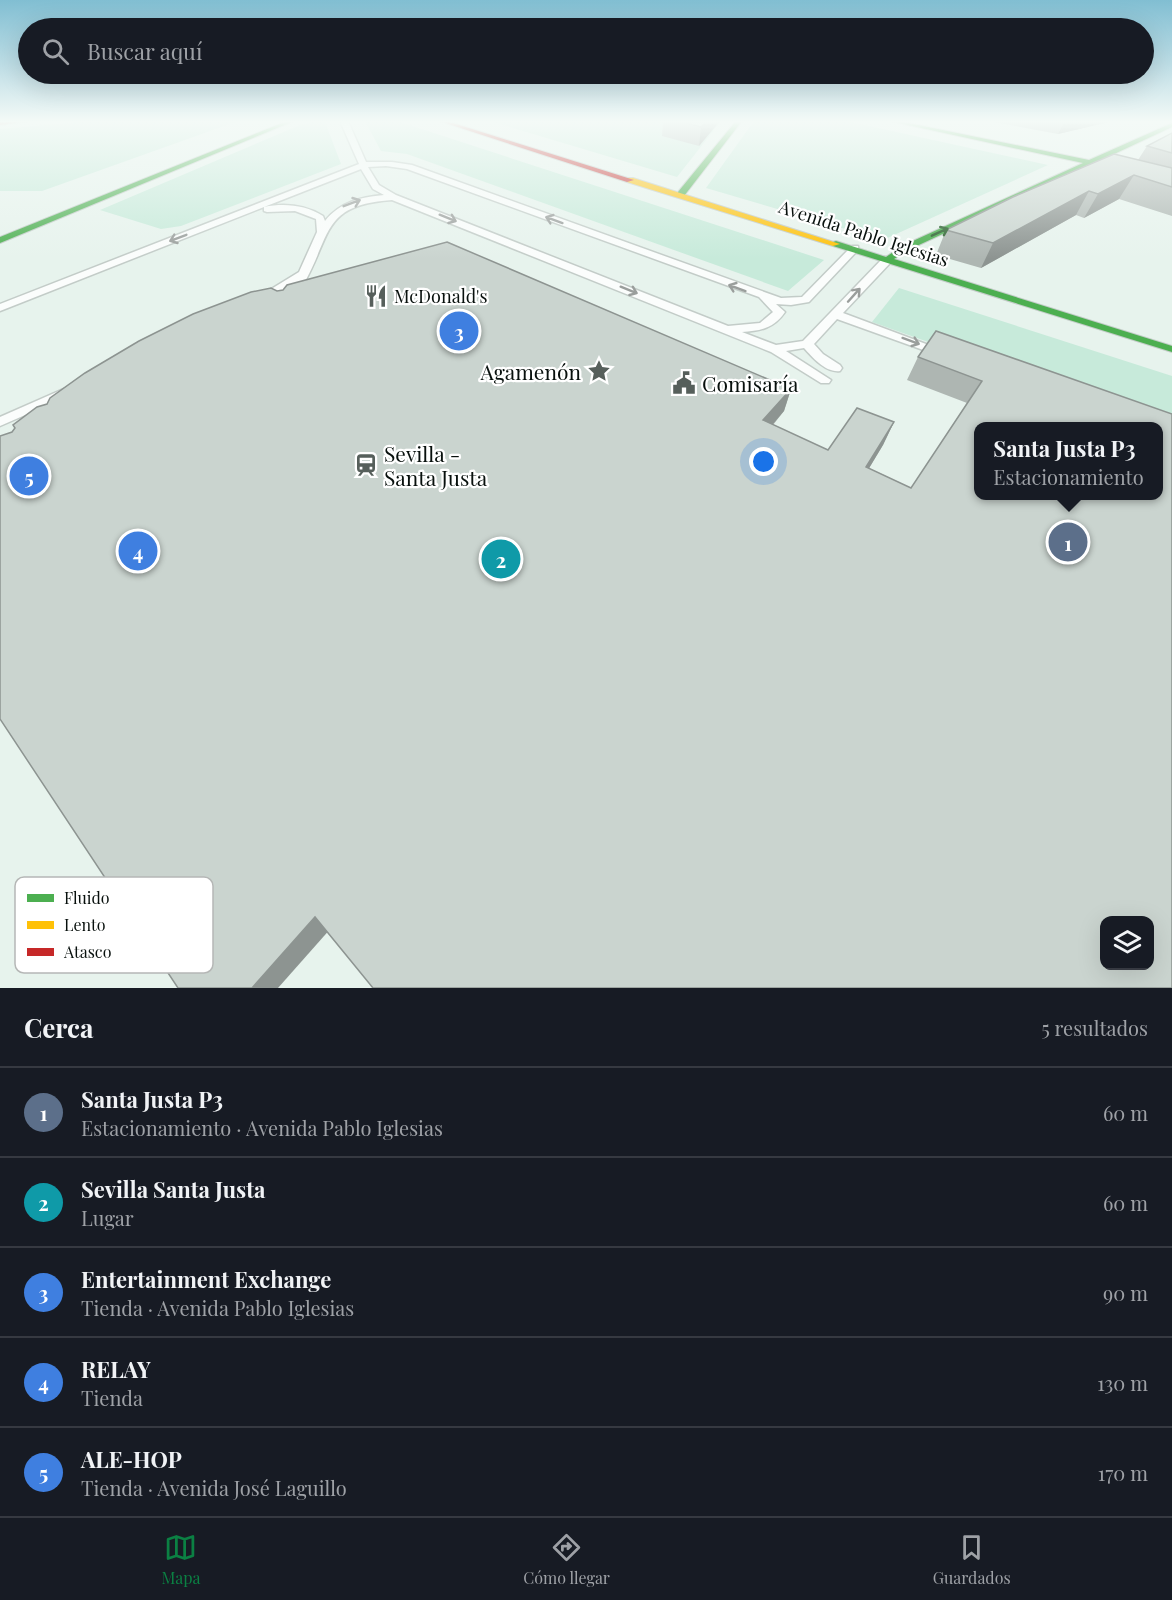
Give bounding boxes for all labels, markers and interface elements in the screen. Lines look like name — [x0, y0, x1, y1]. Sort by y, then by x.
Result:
search box — [18, 18, 1154, 84]
icon: search — [39, 35, 72, 68]
text: Buscar aquí — [87, 36, 202, 66]
street label: Avenida Pablo Iglesias — [775, 194, 952, 272]
one-way arrow — [342, 197, 360, 208]
one-way arrow — [438, 213, 456, 224]
one-way arrow — [545, 214, 564, 225]
one-way arrow — [931, 226, 949, 237]
one-way arrow — [169, 233, 188, 244]
one-way arrow — [728, 281, 747, 292]
restaurant icon: McDonald's — [363, 283, 389, 309]
place label: McDonald's — [394, 284, 488, 308]
one-way arrow — [619, 285, 637, 296]
one-way arrow — [847, 288, 861, 303]
pin: 3 — [440, 308, 478, 354]
one-way arrow — [902, 337, 920, 348]
place label: Agamenón — [480, 357, 581, 385]
place icon: Agamenón — [586, 358, 612, 384]
place label: Comisaría — [702, 369, 799, 397]
public building icon: Comisaría — [671, 370, 697, 396]
popup — [974, 422, 1163, 500]
text: Santa Justa P3 — [993, 433, 1135, 463]
place label: Sevilla - Santa Justa — [384, 439, 488, 491]
your location — [749, 447, 778, 476]
station icon: Sevilla - Santa Justa — [353, 452, 379, 478]
pin: 5 — [9, 454, 48, 498]
text: Estacionamiento — [993, 463, 1144, 490]
pin: 1 — [1048, 520, 1088, 564]
pin: 4 — [118, 528, 158, 574]
pin: 2 — [482, 536, 520, 582]
legend — [15, 877, 213, 973]
text: Fluido — [64, 887, 110, 908]
text: Lento — [64, 914, 106, 935]
map controls — [1100, 916, 1154, 970]
button: layers — [1100, 916, 1154, 970]
text: Atasco — [63, 941, 112, 962]
text: Cerca — [24, 1010, 93, 1045]
text: 5 resultados — [1042, 1014, 1148, 1041]
text: Santa Justa P3 — [81, 1084, 223, 1114]
text: 1 — [40, 1099, 47, 1126]
text: 60 m — [1103, 1099, 1148, 1126]
text: Estacionamiento · Avenida Pablo Iglesias — [81, 1114, 443, 1141]
text: Sevilla Santa Justa — [81, 1174, 265, 1204]
text: 2 — [38, 1189, 49, 1216]
text: 60 m — [1103, 1189, 1148, 1216]
text: Lugar — [81, 1204, 134, 1231]
text: Entertainment Exchange — [81, 1264, 331, 1294]
text: 3 — [39, 1279, 48, 1306]
text: 90 m — [1103, 1279, 1148, 1306]
text: Tienda · Avenida Pablo Iglesias — [81, 1294, 354, 1321]
text: RELAY — [81, 1354, 151, 1384]
text: 4 — [38, 1369, 49, 1396]
text: 130 m — [1097, 1369, 1148, 1396]
text: Tienda — [81, 1384, 143, 1411]
text: ALE-HOP — [81, 1444, 182, 1474]
text: 5 — [39, 1459, 48, 1486]
text: 170 m — [1098, 1459, 1148, 1486]
text: Tienda · Avenida José Laguillo — [81, 1474, 347, 1501]
tab: Mapa — [161, 1531, 200, 1588]
tab: Cómo llegar — [523, 1531, 610, 1588]
tab: Guardados — [933, 1531, 1011, 1588]

